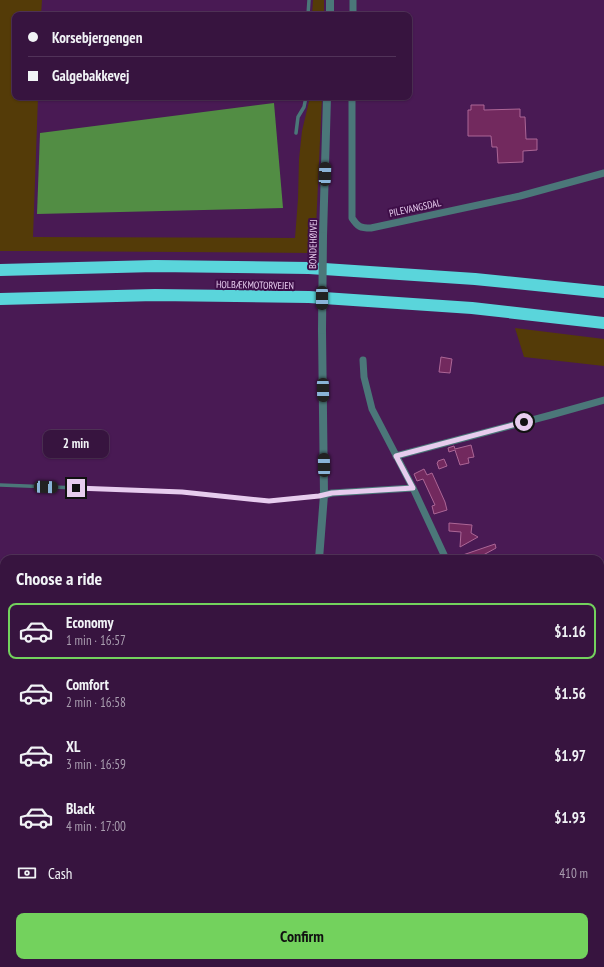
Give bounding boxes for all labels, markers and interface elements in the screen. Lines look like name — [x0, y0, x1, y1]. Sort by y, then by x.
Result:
text: Korsebjergengen — [52, 28, 142, 47]
text: Galgebakkevej — [52, 66, 129, 85]
car — [319, 162, 331, 186]
street label: PILEVANGSDAL — [388, 196, 443, 220]
street label: BONDEHØJVEJ — [306, 219, 320, 269]
street label: HOLBÆKMOTORVEJEN — [216, 278, 294, 292]
car — [316, 286, 328, 310]
car — [317, 378, 329, 402]
route start — [515, 413, 533, 431]
callout: 2 min — [43, 430, 109, 458]
text: 2 min — [63, 435, 89, 452]
car — [318, 453, 330, 477]
route end — [67, 479, 85, 497]
car — [34, 481, 58, 493]
text: Choose a ride — [16, 567, 102, 590]
icon: car — [18, 613, 54, 649]
text: Economy — [66, 613, 114, 632]
text: $1.16 — [554, 622, 586, 641]
text: 1 min · 16:57 — [66, 632, 126, 649]
icon: car — [18, 675, 54, 711]
text: Comfort — [66, 675, 109, 694]
text: $1.56 — [554, 684, 586, 703]
text: 2 min · 16:58 — [66, 694, 126, 711]
icon: car — [18, 737, 54, 773]
text: XL — [66, 737, 80, 756]
text: $1.97 — [554, 746, 586, 765]
text: 3 min · 16:59 — [66, 756, 126, 773]
icon: car — [18, 799, 54, 835]
text: Black — [66, 799, 95, 818]
text: $1.93 — [554, 808, 586, 827]
text: 4 min · 17:00 — [66, 818, 126, 835]
icon: cash — [16, 862, 38, 884]
text: Cash — [48, 864, 72, 883]
text: 410 m — [559, 865, 588, 882]
button: Confirm — [16, 913, 588, 959]

